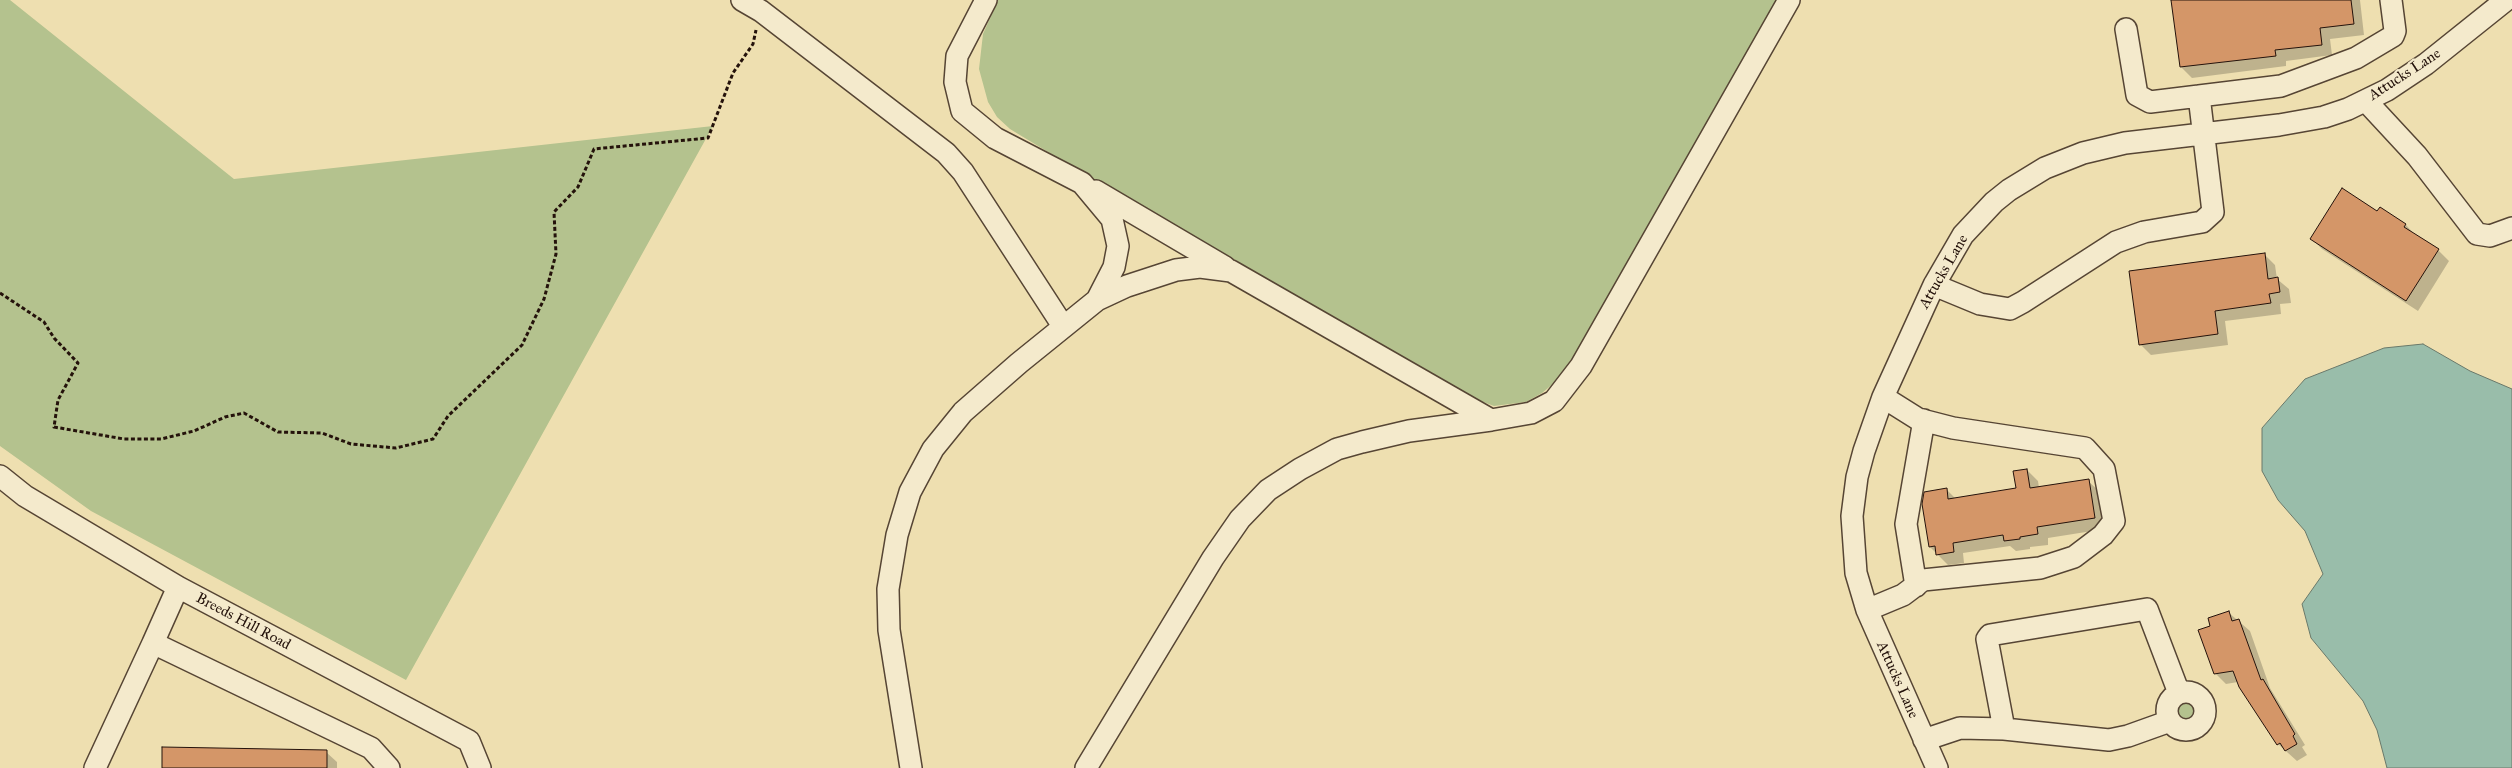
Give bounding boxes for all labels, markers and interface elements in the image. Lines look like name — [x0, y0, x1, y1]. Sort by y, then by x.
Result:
street label: Attucks Lane — [2366, 45, 2444, 105]
street label: Attucks Lane — [1916, 232, 1972, 312]
street label: Breeds Hill Road — [193, 590, 293, 654]
street label: Attucks Lane — [1872, 639, 1922, 721]

